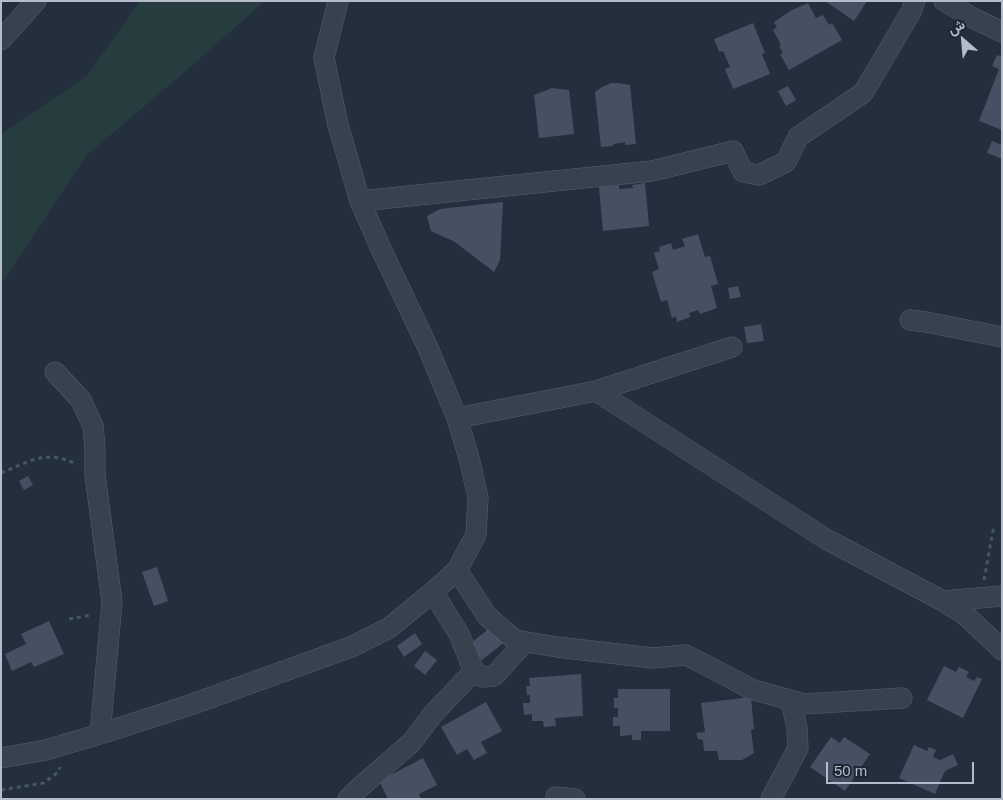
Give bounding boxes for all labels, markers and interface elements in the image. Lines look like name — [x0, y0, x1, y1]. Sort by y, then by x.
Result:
north arrow — [938, 15, 988, 65]
text: ش — [945, 16, 967, 38]
scale bar — [828, 752, 976, 784]
text: 50 m — [834, 762, 867, 779]

